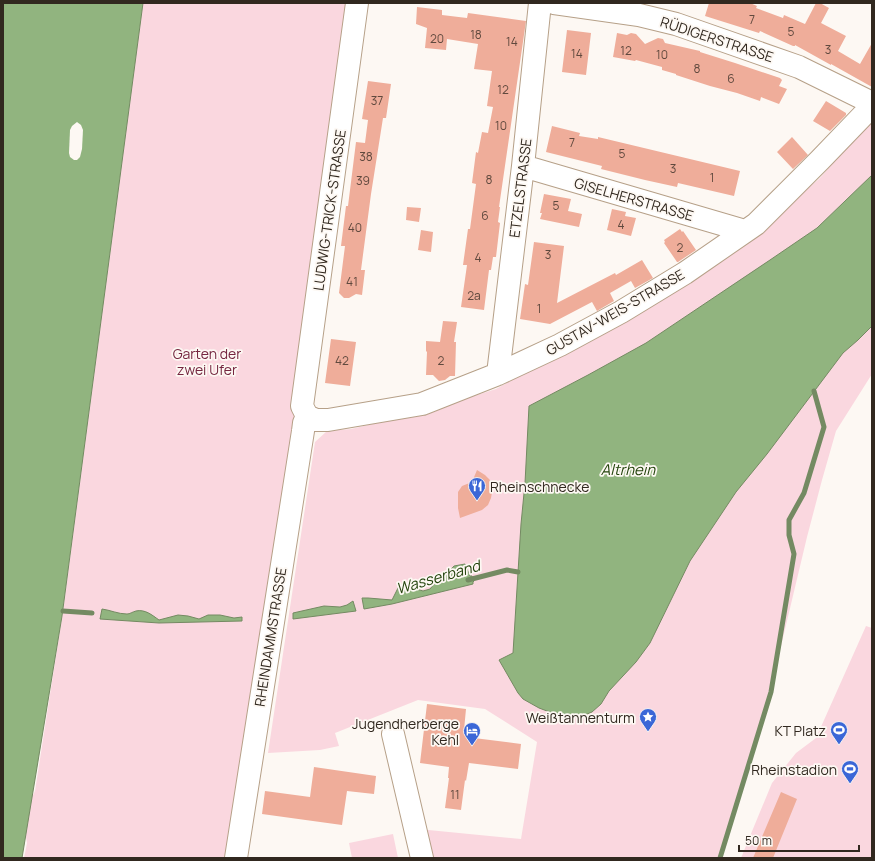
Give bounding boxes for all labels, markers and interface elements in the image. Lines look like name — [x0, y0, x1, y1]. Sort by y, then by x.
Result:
house number: 7 — [749, 11, 755, 28]
street label: RÜDIGERSTRASSE — [658, 12, 776, 66]
house number: 5 — [788, 23, 795, 40]
house number: 18 — [470, 26, 482, 43]
house number: 20 — [430, 30, 444, 47]
house number: 14 — [506, 33, 518, 50]
house number: 3 — [825, 41, 831, 58]
house number: 12 — [620, 42, 632, 59]
house number: 14 — [571, 45, 583, 62]
house number: 10 — [656, 46, 668, 63]
house number: 8 — [694, 60, 701, 77]
house number: 6 — [727, 70, 735, 87]
house number: 12 — [497, 81, 509, 98]
house number: 37 — [371, 92, 383, 109]
house number: 10 — [495, 117, 507, 134]
street label: LUDWIG-TRICK-STRASSE — [308, 128, 350, 292]
house number: 7 — [569, 134, 575, 151]
street label: ETZELSTRASSE — [504, 137, 536, 239]
house number: 5 — [619, 145, 626, 162]
house number: 38 — [359, 148, 373, 165]
house number: 3 — [670, 160, 676, 177]
house number: 1 — [710, 169, 714, 186]
house number: 8 — [486, 171, 493, 188]
house number: 39 — [356, 172, 370, 189]
street label: GISELHERSTRASSE — [572, 173, 696, 225]
house number: 5 — [553, 197, 560, 214]
house number: 6 — [481, 207, 489, 224]
house number: 4 — [617, 216, 625, 233]
house number: 40 — [348, 219, 362, 236]
house number: 2 — [677, 239, 684, 256]
house number: 3 — [545, 246, 551, 263]
house number: 4 — [474, 249, 482, 266]
street label: GUSTAV-WEIS-STRASSE — [542, 265, 688, 359]
house number: 41 — [346, 273, 358, 290]
house number: 2a — [467, 287, 481, 304]
house number: 1 — [537, 300, 541, 317]
park label: Garten der zwei Ufer — [173, 344, 241, 379]
house number: 42 — [335, 352, 349, 369]
house number: 2 — [438, 352, 445, 369]
water label: Altrhein — [601, 459, 656, 480]
restaurant icon: Rheinschnecke — [467, 476, 487, 501]
place label: Rheinschnecke — [490, 477, 590, 496]
water label: Wasserband — [393, 554, 485, 599]
street label: RHEINDAMMSTRASSE — [250, 566, 290, 708]
place icon: Weißtannenturm — [638, 707, 658, 732]
place label: Weißtannenturm — [526, 708, 635, 727]
place label: Jugendherberge Kehl — [352, 714, 459, 749]
sports icon: KT Platz — [829, 720, 849, 745]
hotel icon: Jugendherberge Kehl — [462, 721, 482, 746]
place label: KT Platz — [774, 721, 826, 740]
sports icon: Rheinstadion — [840, 759, 860, 784]
place label: Rheinstadion — [751, 760, 837, 779]
house number: 11 — [450, 786, 460, 803]
scale bar — [739, 827, 859, 853]
text: 50 m — [745, 832, 772, 849]

